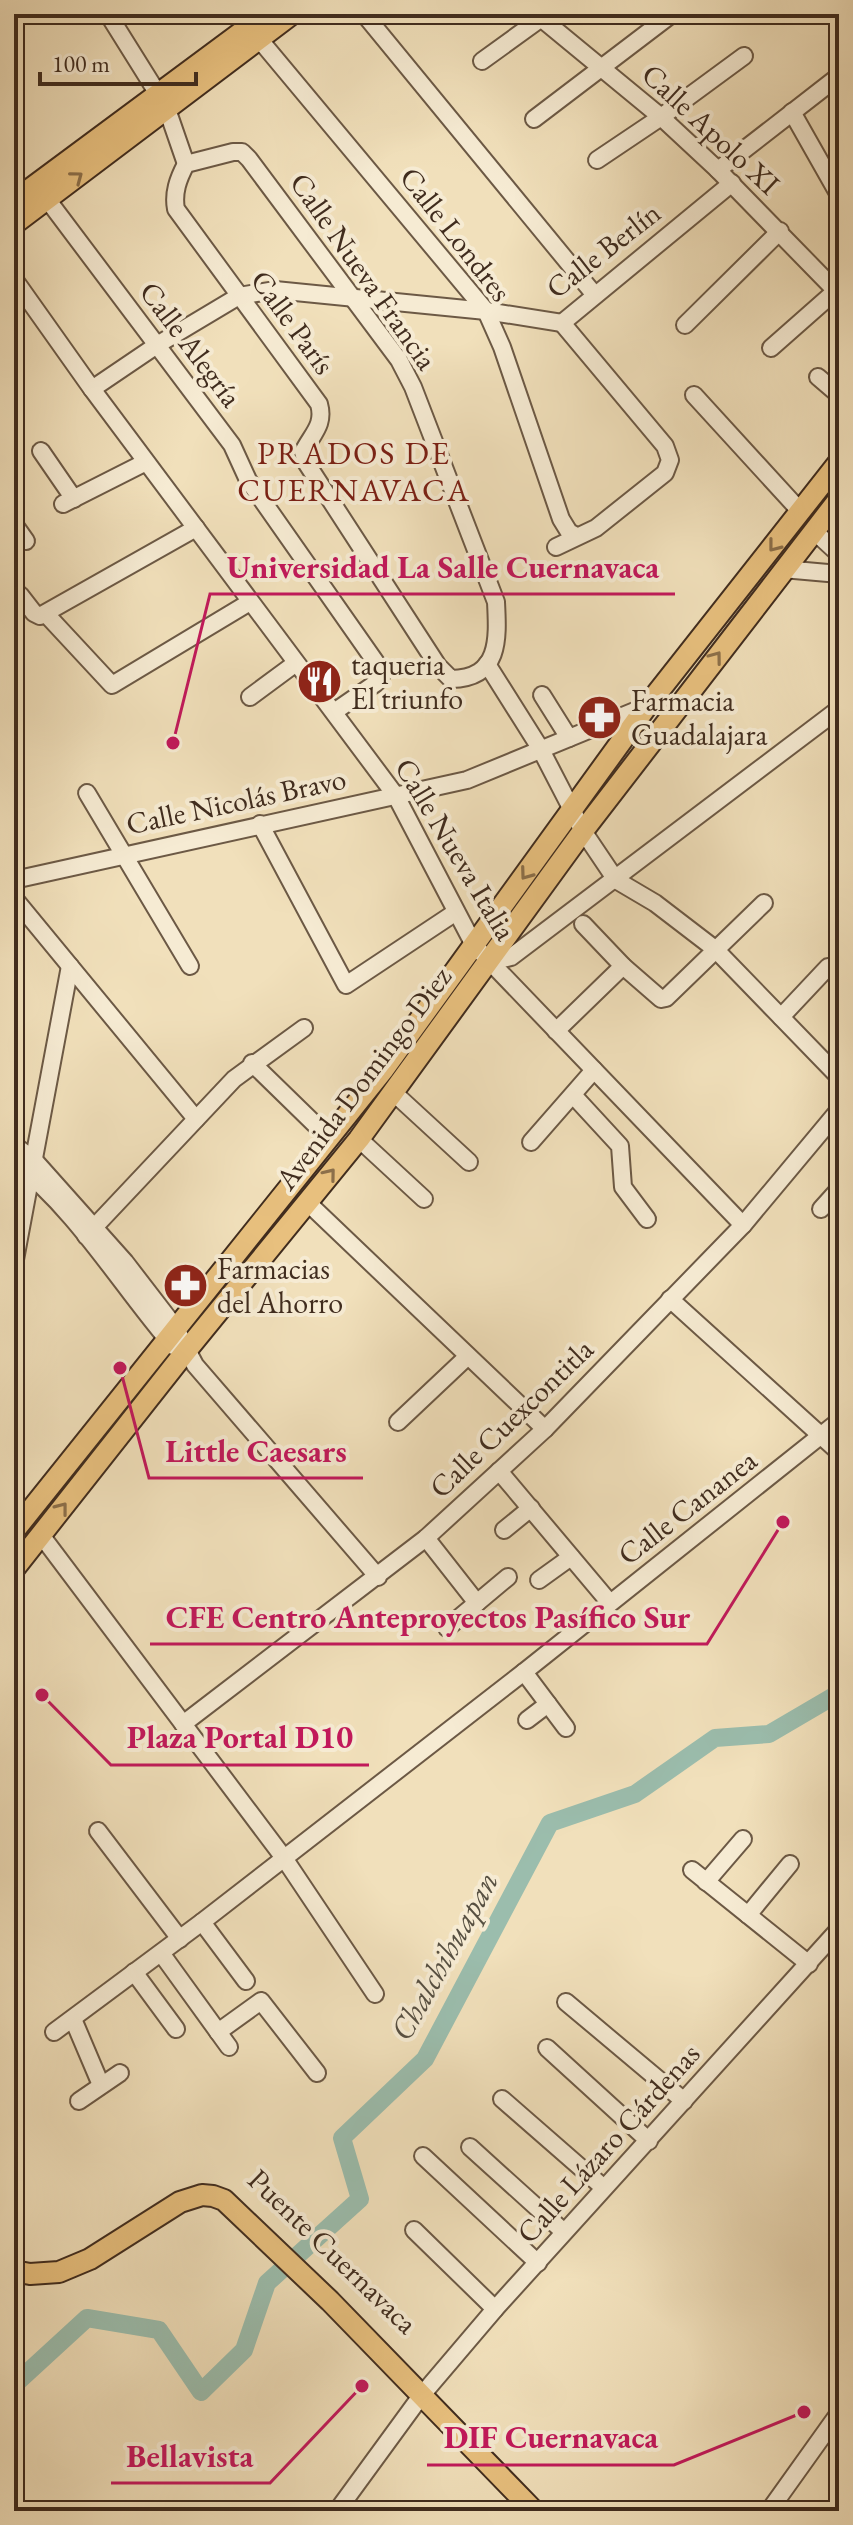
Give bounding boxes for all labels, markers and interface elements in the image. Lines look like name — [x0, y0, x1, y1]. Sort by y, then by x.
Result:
scale bar — [40, 36, 196, 86]
text: 100 m — [52, 48, 110, 79]
street label: Calle Apolo XI — [634, 55, 788, 203]
street label: Calle Londres — [391, 159, 521, 309]
street label: Calle Nueva Francia — [281, 165, 447, 377]
one-way arrow — [68, 173, 82, 187]
street label: Calle Berlín — [538, 193, 668, 307]
street label: Calle París — [242, 262, 344, 382]
street label: Calle Alegría — [131, 273, 251, 415]
district label: PRADOS DE CUERNAVACA — [237, 432, 471, 511]
one-way arrow — [769, 537, 784, 551]
callout: Universidad La Salle Cuernavaca — [210, 538, 675, 594]
text: Universidad La Salle Cuernavaca — [227, 546, 660, 588]
place label: taqueria El triunfo — [351, 645, 463, 718]
one-way arrow — [706, 652, 720, 666]
restaurant icon: taqueria El triunfo — [296, 657, 344, 705]
place label: Farmacia Guadalajara — [631, 681, 767, 754]
pharmacy icon: Farmacia Guadalajara — [576, 693, 624, 741]
street label: Calle Nueva Italia — [386, 751, 526, 947]
street label: Calle Nicolás Bravo — [123, 759, 349, 843]
one-way arrow — [521, 865, 536, 880]
street label: Avenida Domingo Diez — [266, 958, 460, 1198]
one-way arrow — [320, 1169, 335, 1183]
place label: Farmacias del Ahorro — [217, 1249, 343, 1322]
pharmacy icon: Farmacias del Ahorro — [162, 1261, 210, 1309]
street label: Calle Cuexcontitla — [421, 1330, 601, 1506]
callout: Little Caesars — [149, 1422, 363, 1478]
text: Little Caesars — [165, 1430, 347, 1472]
street label: Calle Cananea — [610, 1441, 764, 1573]
one-way arrow — [53, 1502, 67, 1517]
callout: CFE Centro Anteproyectos Pasífico Sur — [150, 1588, 707, 1644]
text: CFE Centro Anteproyectos Pasífico Sur — [166, 1596, 691, 1638]
callout: Plaza Portal D10 — [111, 1709, 369, 1765]
text: Plaza Portal D10 — [127, 1716, 353, 1758]
water label: Chalchihuapan — [380, 1864, 508, 2048]
street label: Calle Lázaro Cárdenas — [508, 2035, 708, 2251]
street label: Puente Cuernavaca — [240, 2160, 426, 2342]
callout: DIF Cuernavaca — [427, 2409, 674, 2465]
text: DIF Cuernavaca — [444, 2416, 659, 2458]
callout: Bellavista — [111, 2427, 270, 2483]
text: Bellavista — [126, 2435, 255, 2477]

